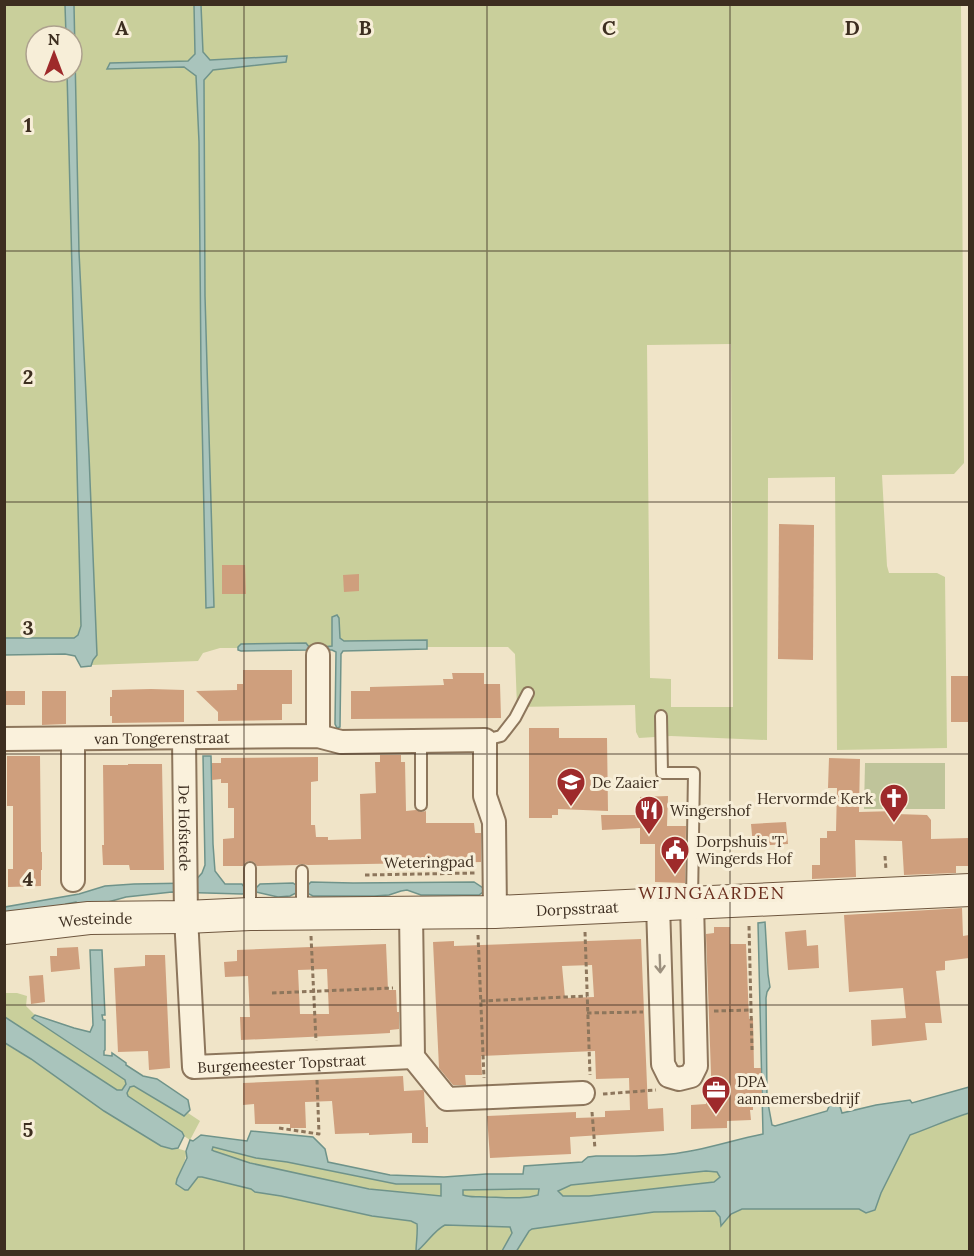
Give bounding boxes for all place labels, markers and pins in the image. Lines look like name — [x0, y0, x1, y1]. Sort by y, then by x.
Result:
school or university icon: De Zaaier — [555, 766, 587, 808]
place label: De Zaaier — [592, 773, 659, 792]
church icon: Hervormde Kerk — [878, 782, 910, 824]
place label: Hervormde Kerk — [757, 789, 873, 808]
restaurant icon: Wingershof — [633, 794, 665, 836]
place label: Wingershof — [670, 801, 751, 820]
place label: Dorpshuis 'T Wingerds Hof — [696, 832, 793, 868]
public building icon: Dorpshuis 'T Wingerds Hof — [659, 834, 691, 876]
place label: DPA aannemersbedrijf — [737, 1072, 860, 1108]
office icon: DPA aannemersbedrijf — [700, 1074, 732, 1116]

